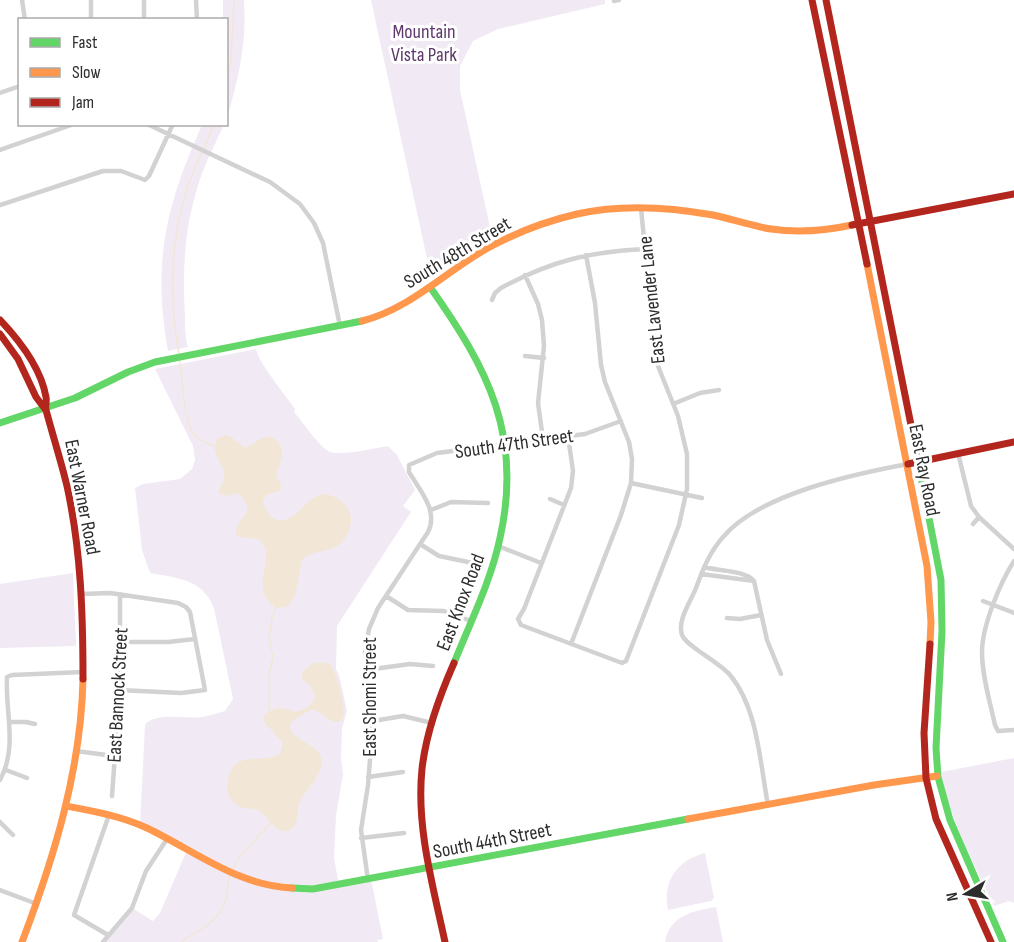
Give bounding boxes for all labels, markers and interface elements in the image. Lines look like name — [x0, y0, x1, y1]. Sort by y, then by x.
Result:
legend — [18, 18, 228, 126]
park label: Mountain Vista Park — [391, 20, 457, 67]
text: Fast — [72, 32, 98, 53]
text: Slow — [72, 62, 101, 83]
text: Jam — [71, 92, 94, 113]
street label: South 48th Street — [400, 212, 515, 294]
street label: East Lavender Lane — [633, 235, 671, 365]
street label: East Ray Road — [903, 422, 945, 518]
street label: South 47th Street — [453, 424, 575, 464]
street label: East Warner Road — [59, 438, 105, 557]
street label: East Knox Road — [431, 551, 490, 654]
street label: East Bannock Street — [102, 627, 134, 763]
street label: East Shomi Street — [358, 637, 382, 757]
street label: South 44th Street — [431, 818, 553, 864]
north arrow — [936, 864, 996, 924]
text: N — [943, 891, 963, 903]

